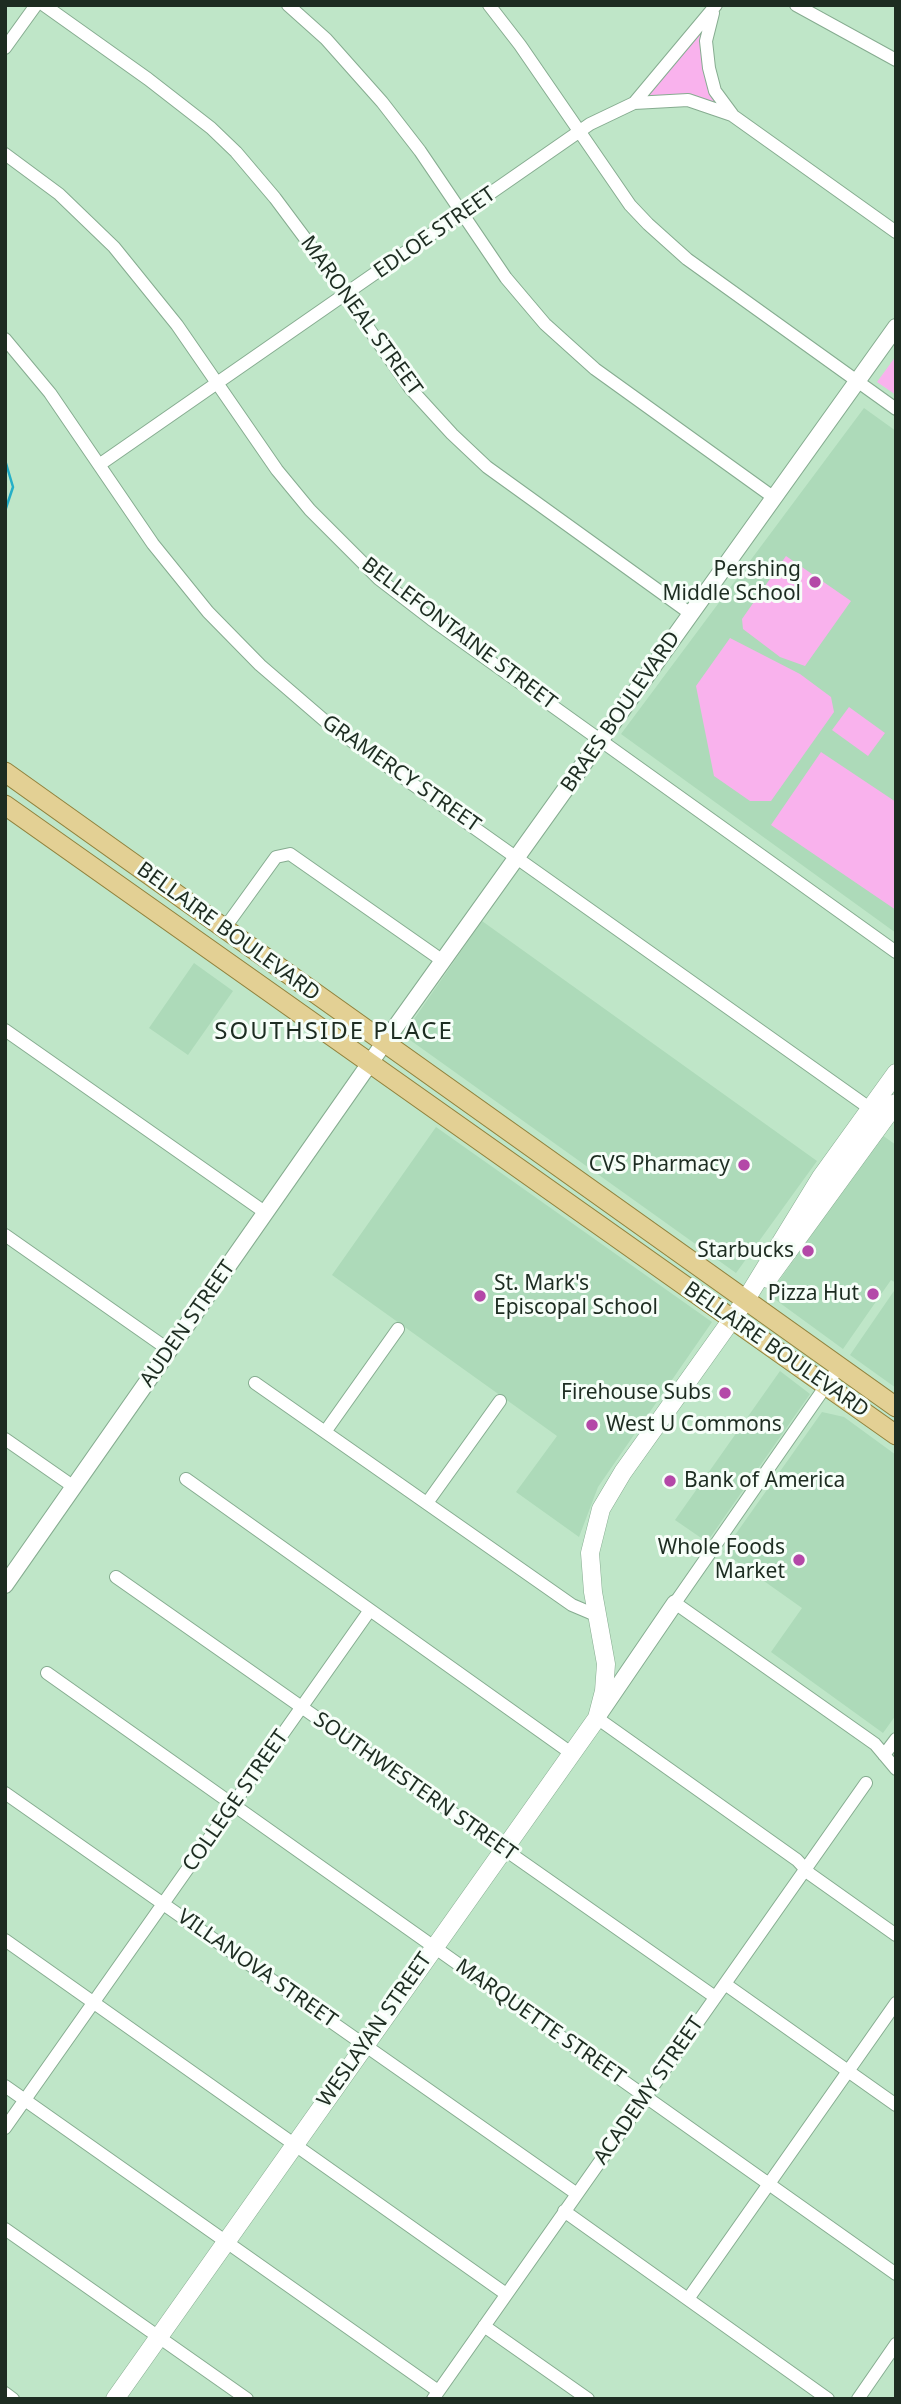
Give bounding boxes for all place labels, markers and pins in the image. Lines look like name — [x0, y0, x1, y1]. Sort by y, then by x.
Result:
place label: Pershing Middle School — [663, 557, 801, 607]
marker: Pershing Middle School — [807, 574, 823, 590]
place label: CVS Pharmacy — [589, 1152, 730, 1178]
marker: CVS Pharmacy — [736, 1157, 752, 1173]
place label: Starbucks — [697, 1238, 794, 1264]
marker: Starbucks — [800, 1243, 816, 1259]
place label: St. Mark's Episcopal School — [494, 1271, 658, 1321]
place label: Pizza Hut — [768, 1281, 859, 1307]
marker: Pizza Hut — [865, 1286, 881, 1302]
marker: St. Mark's Episcopal School — [472, 1288, 488, 1304]
place label: Firehouse Subs — [561, 1380, 711, 1406]
marker: Firehouse Subs — [717, 1385, 733, 1401]
place label: West U Commons — [606, 1412, 782, 1438]
marker: West U Commons — [584, 1417, 600, 1433]
place label: Bank of America — [684, 1468, 845, 1494]
marker: Bank of America — [662, 1473, 678, 1489]
place label: Whole Foods Market — [658, 1535, 785, 1585]
marker: Whole Foods Market — [791, 1552, 807, 1568]

